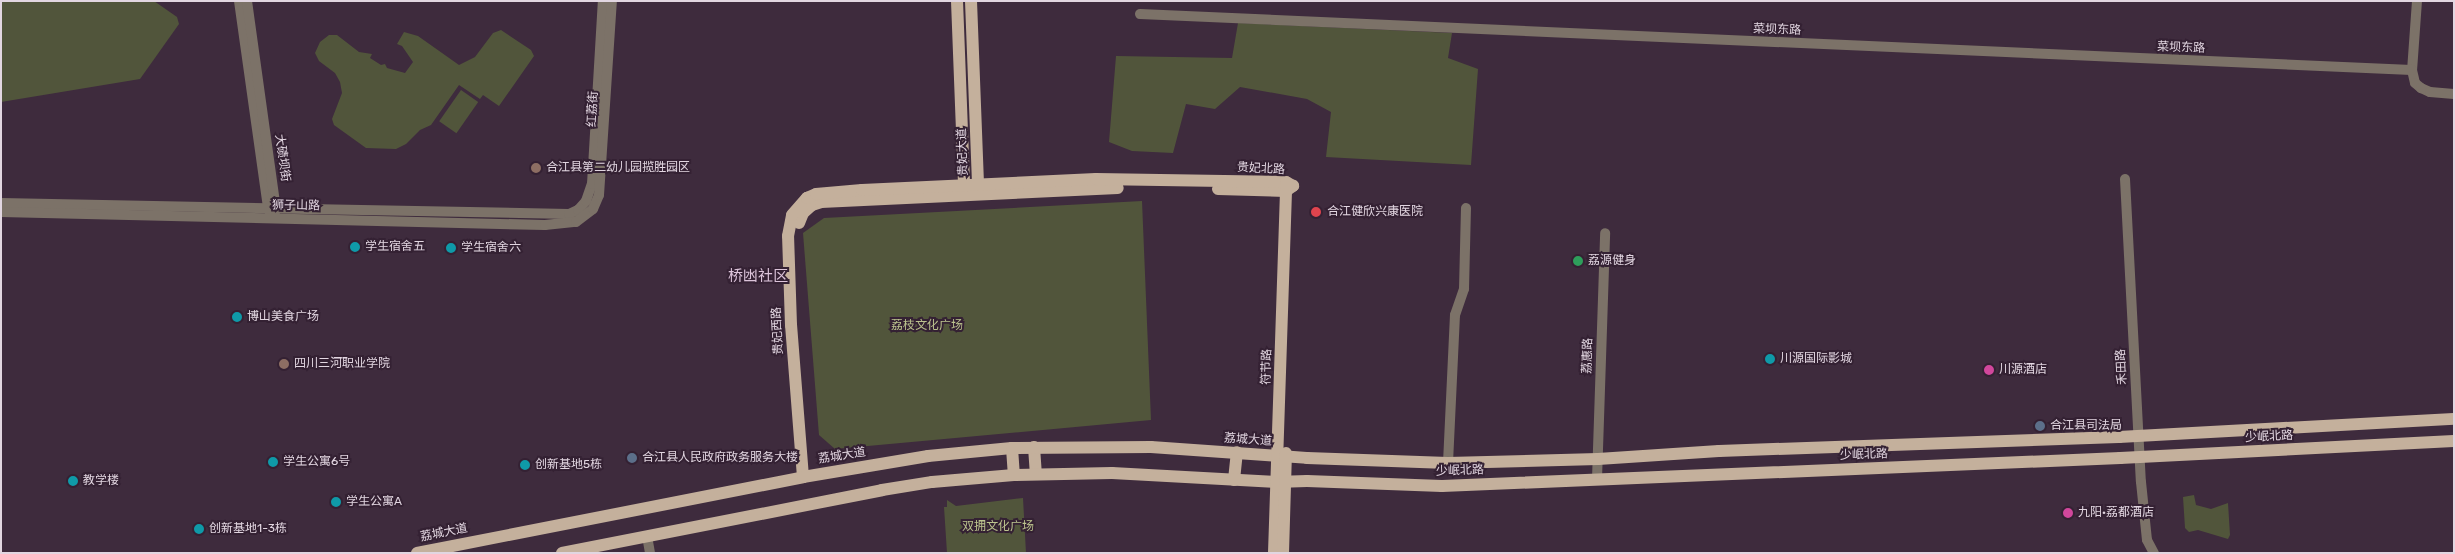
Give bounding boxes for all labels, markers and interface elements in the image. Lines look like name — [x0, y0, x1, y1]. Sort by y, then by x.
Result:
street label: 菜坝东路 — [1753, 22, 1801, 38]
street label: 菜坝东路 — [2157, 40, 2205, 56]
street label: 红荔街 — [585, 91, 601, 127]
street label: 贵妃大道 — [955, 128, 971, 176]
street label: 大碛坝街 — [272, 133, 292, 183]
place label: 合江县第二幼儿园揽胜园区 — [546, 161, 690, 175]
street label: 贵妃北路 — [1237, 161, 1285, 177]
marker: 合江县第二幼儿园揽胜园区 — [530, 162, 542, 174]
street label: 狮子山路 — [272, 198, 320, 214]
marker: 合江健欣兴康医院 — [1309, 205, 1323, 219]
place label: 合江健欣兴康医院 — [1327, 205, 1423, 219]
place label: 学生宿舍五 — [365, 240, 425, 254]
marker: 学生宿舍五 — [349, 241, 361, 253]
place label: 学生宿舍六 — [461, 241, 521, 255]
marker: 学生宿舍六 — [445, 242, 457, 254]
place label: 荔源健身 — [1588, 254, 1636, 268]
marker: 荔源健身 — [1572, 255, 1584, 267]
district label: 桥凼社区 — [728, 268, 788, 286]
street label: 贵妃西路 — [770, 307, 786, 355]
place label: 博山美食广场 — [247, 310, 319, 324]
marker: 博山美食广场 — [231, 311, 243, 323]
park label: 荔枝文化广场 — [891, 319, 963, 333]
street label: 荔惠路 — [1580, 338, 1596, 374]
street label: 符节路 — [1259, 349, 1275, 385]
street label: 禾田路 — [2114, 349, 2130, 385]
place label: 川源国际影城 — [1780, 352, 1852, 366]
marker: 川源国际影城 — [1764, 353, 1776, 365]
place label: 四川三河职业学院 — [294, 357, 390, 371]
marker: 四川三河职业学院 — [278, 358, 290, 370]
place label: 川源酒店 — [1999, 363, 2047, 377]
marker: 川源酒店 — [1983, 364, 1995, 376]
place label: 合江县司法局 — [2050, 419, 2122, 433]
marker: 合江县司法局 — [2034, 420, 2046, 432]
street label: 少岷北路 — [2245, 429, 2293, 445]
street label: 荔城大道 — [1224, 431, 1272, 449]
street label: 荔城大道 — [817, 445, 867, 467]
street label: 少岷北路 — [1840, 447, 1888, 463]
place label: 合江县人民政府政务服务大楼 — [642, 451, 798, 465]
marker: 合江县人民政府政务服务大楼 — [626, 452, 638, 464]
place label: 学生公寓6号 — [283, 455, 350, 469]
marker: 学生公寓6号 — [267, 456, 279, 468]
place label: 创新基地5栋 — [535, 458, 602, 472]
marker: 创新基地5栋 — [519, 459, 531, 471]
street label: 少岷北路 — [1436, 463, 1484, 479]
place label: 教学楼 — [83, 474, 119, 488]
marker: 教学楼 — [67, 475, 79, 487]
place label: 学生公寓A — [346, 495, 402, 509]
marker: 学生公寓A — [330, 496, 342, 508]
place label: 九阳·荔都酒店 — [2078, 506, 2154, 520]
marker: 九阳·荔都酒店 — [2062, 507, 2074, 519]
park label: 双拥文化广场 — [962, 520, 1034, 534]
street label: 荔城大道 — [419, 521, 469, 545]
place label: 创新基地1-3栋 — [209, 522, 287, 536]
marker: 创新基地1-3栋 — [193, 523, 205, 535]

